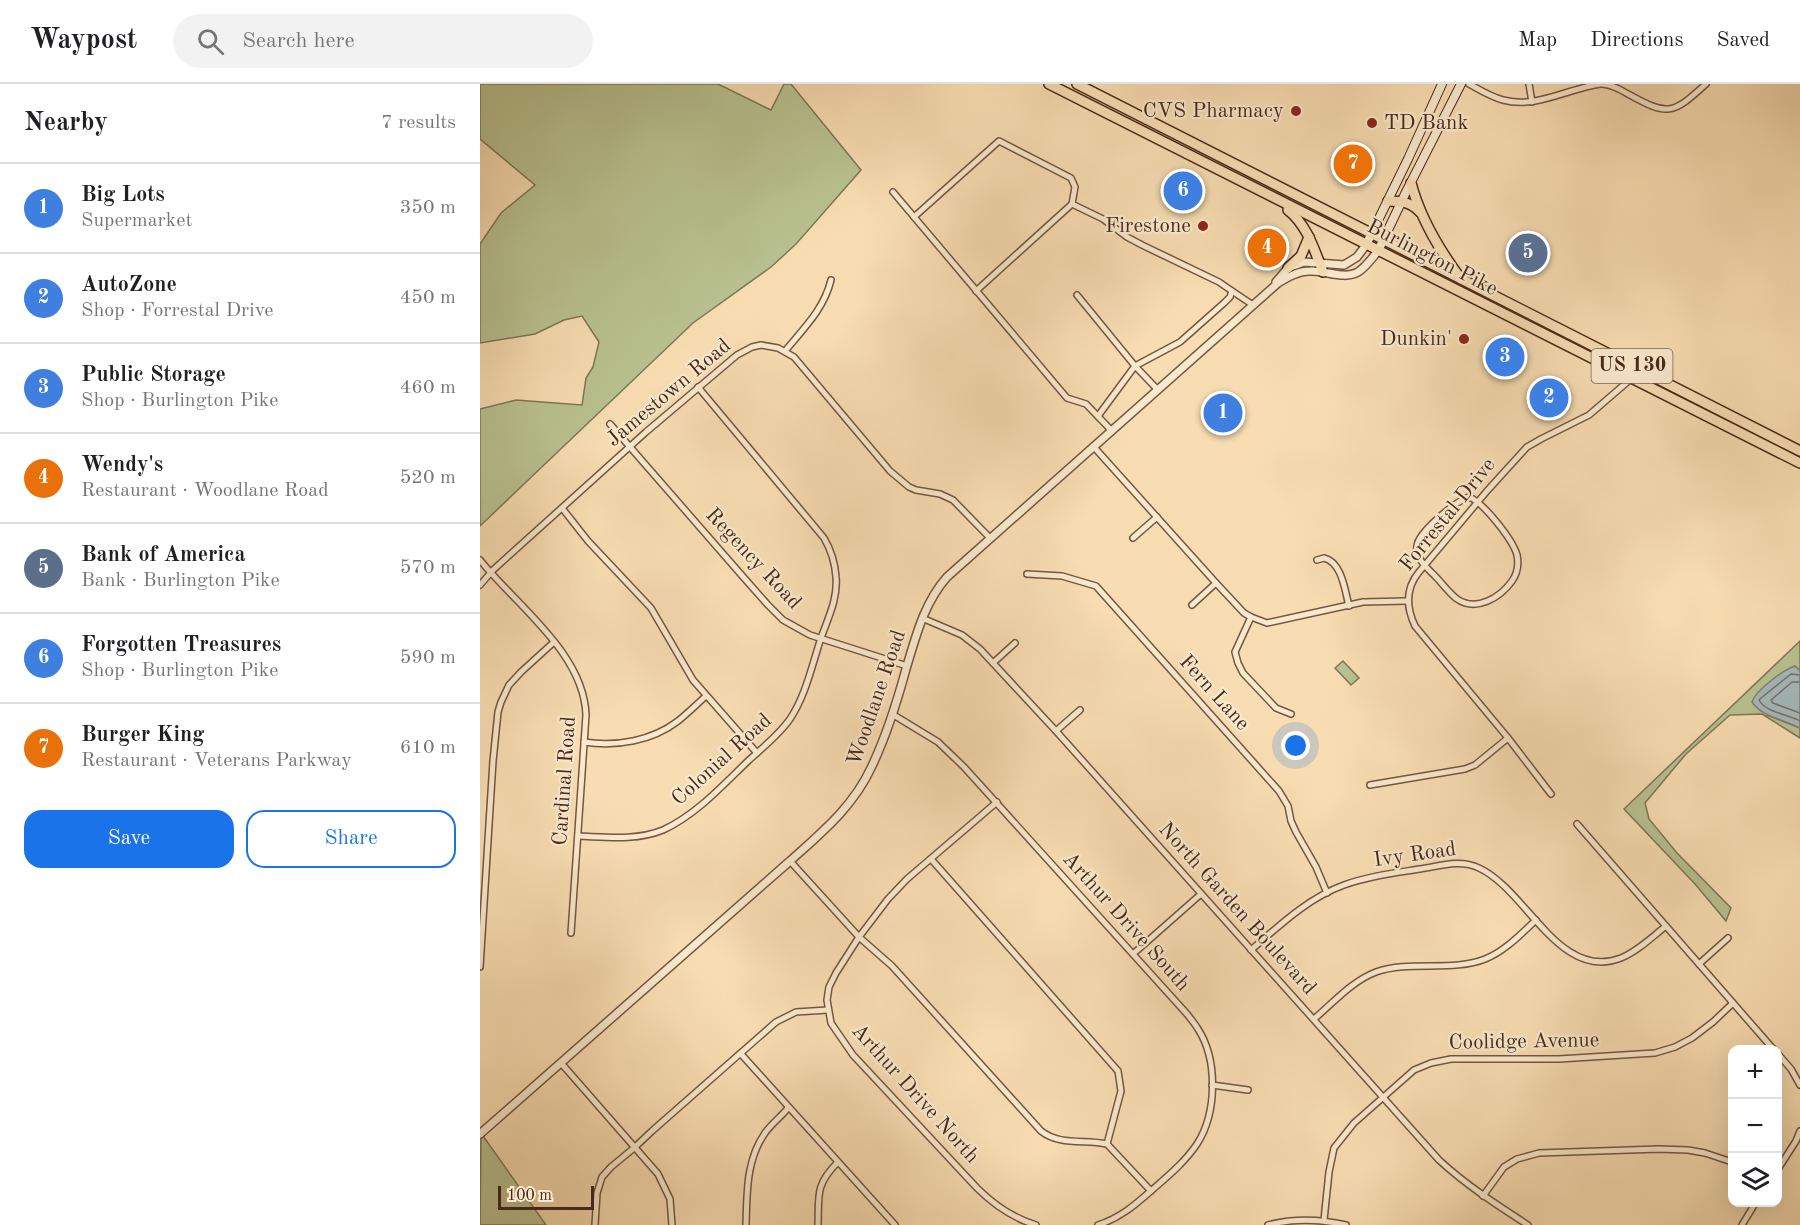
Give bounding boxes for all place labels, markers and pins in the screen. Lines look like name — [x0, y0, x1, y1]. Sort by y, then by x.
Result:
place label: CVS Pharmacy — [1143, 101, 1284, 122]
marker: CVS Pharmacy — [1289, 104, 1303, 118]
place label: TD Bank — [1384, 113, 1468, 134]
marker: TD Bank — [1365, 116, 1379, 130]
pin: 7 — [1334, 142, 1372, 187]
pin: 6 — [1164, 168, 1202, 214]
place label: Firestone — [1105, 216, 1191, 237]
marker: Firestone — [1196, 219, 1210, 233]
pin: 4 — [1248, 226, 1286, 270]
pin: 5 — [1508, 230, 1548, 276]
place label: Dunkin' — [1380, 329, 1452, 350]
marker: Dunkin' — [1457, 332, 1471, 346]
pin: 3 — [1486, 334, 1524, 380]
pin: 2 — [1530, 376, 1568, 420]
pin: 1 — [1204, 390, 1242, 436]

